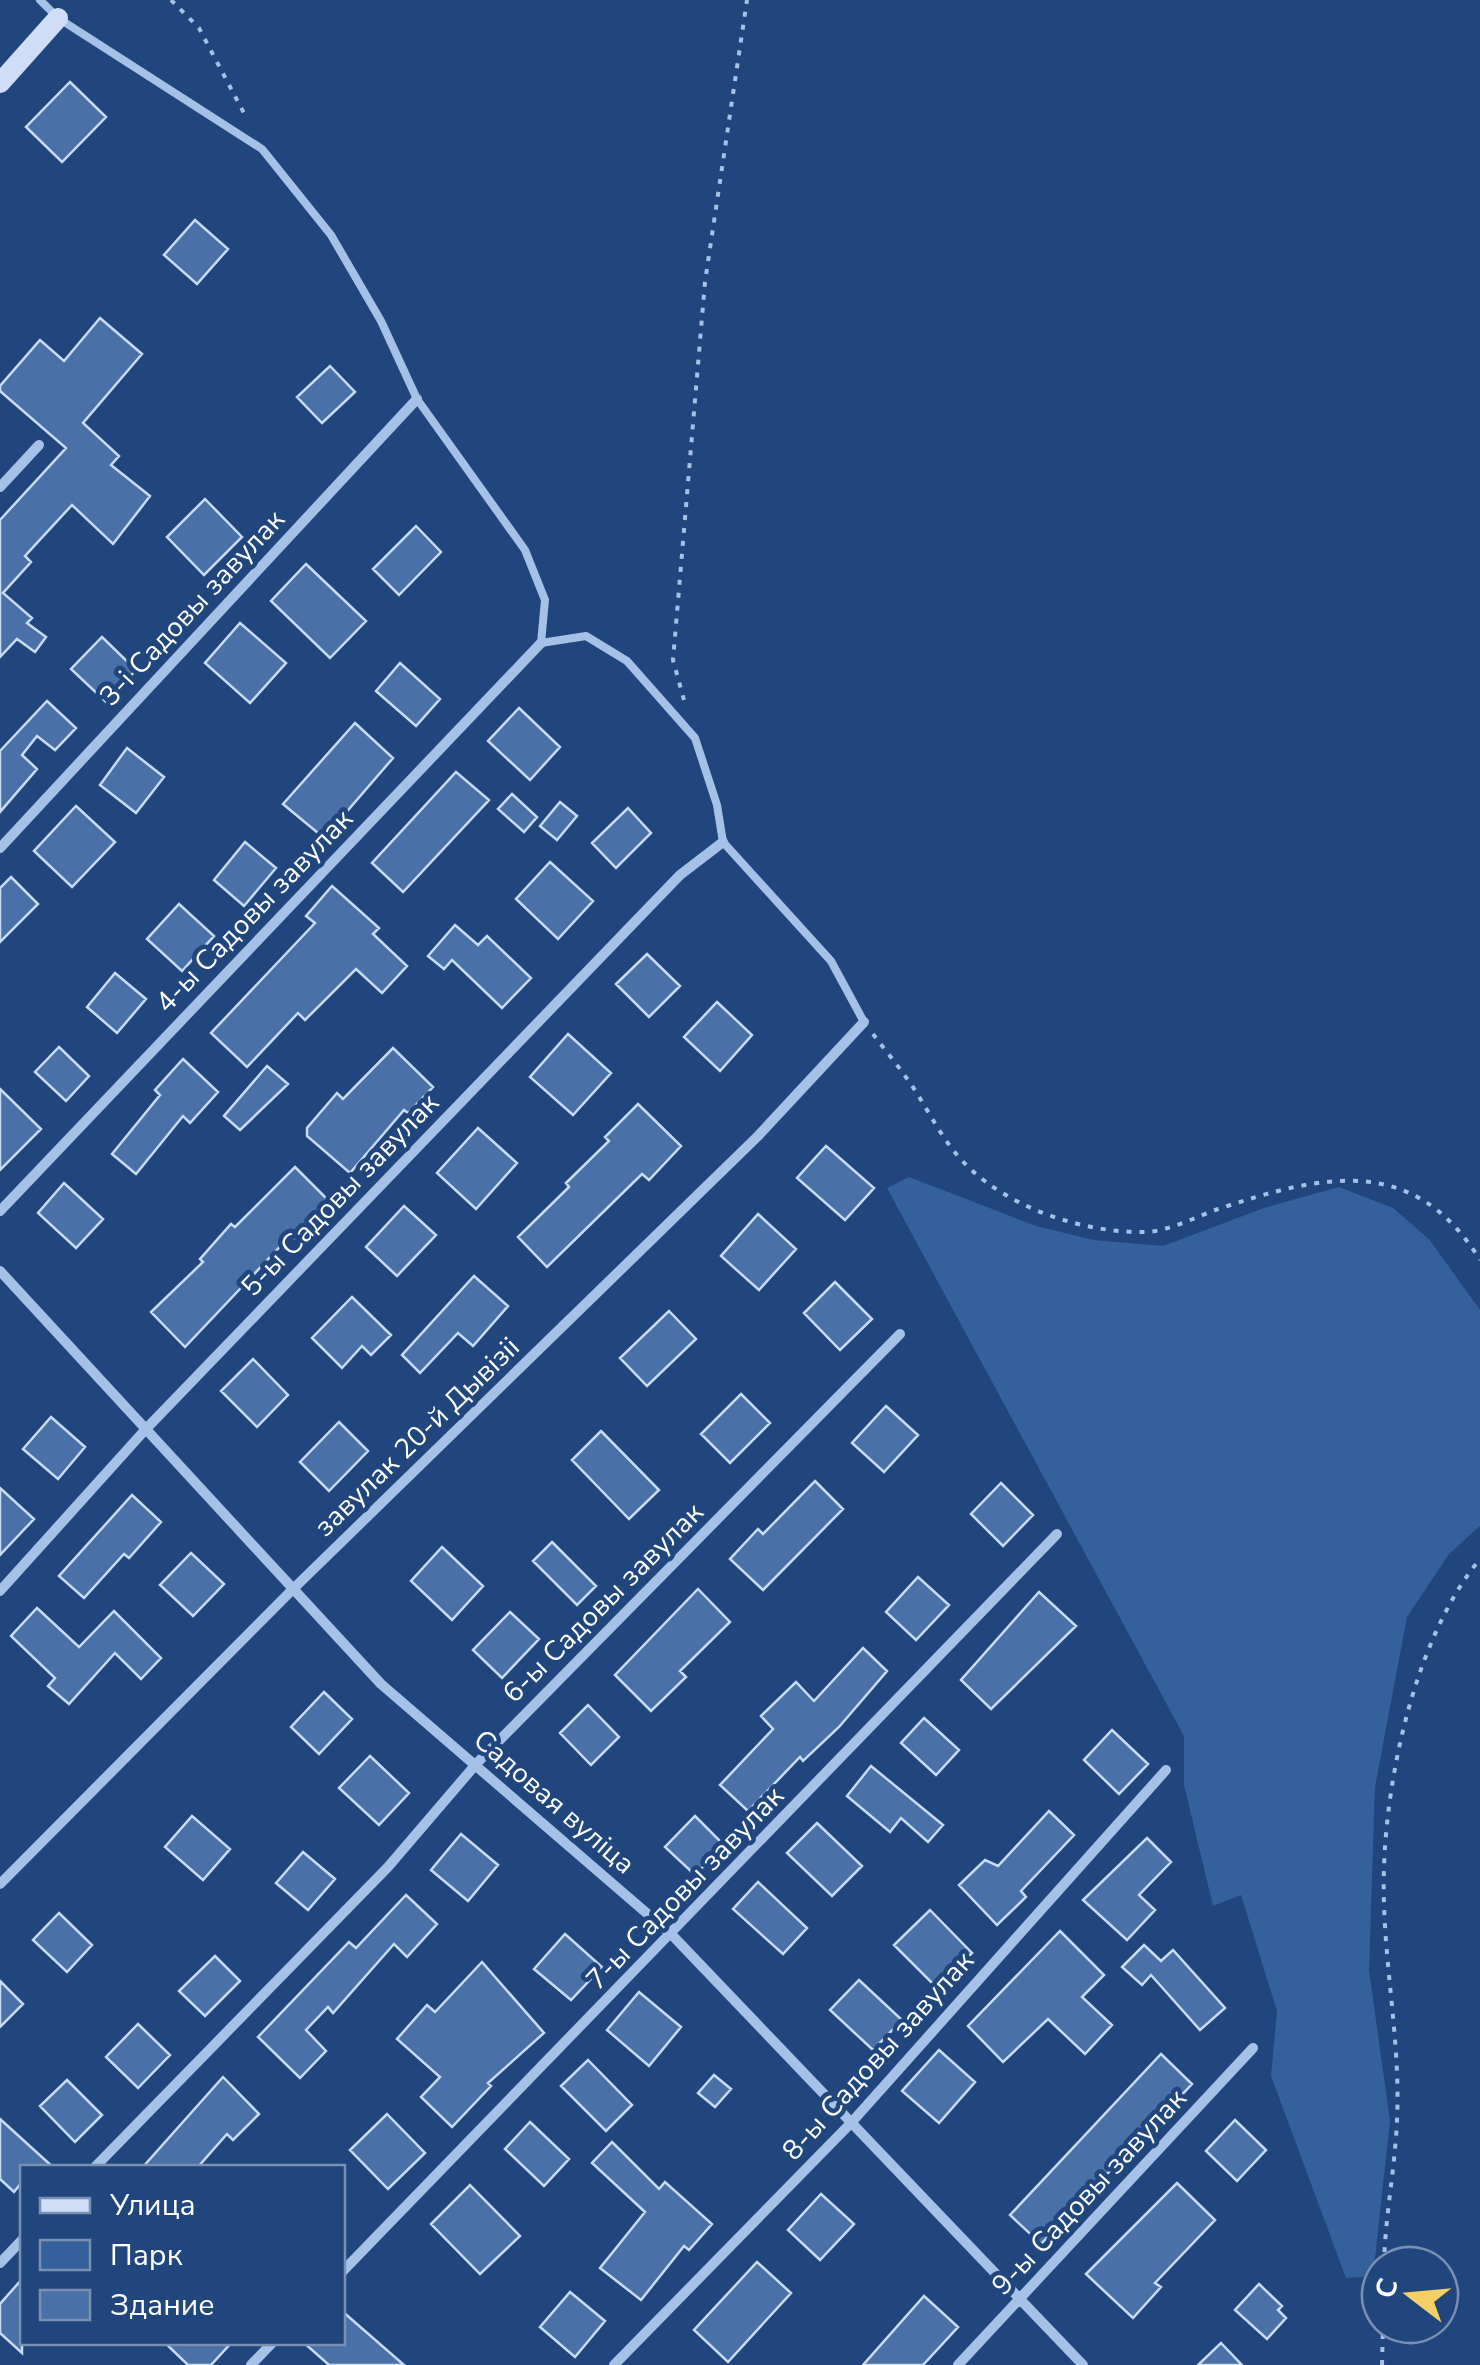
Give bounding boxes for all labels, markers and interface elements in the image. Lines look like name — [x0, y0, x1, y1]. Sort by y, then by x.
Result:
street label: 3-і Садовы завулак — [91, 501, 293, 714]
street label: 4-ы Садовы завулак — [147, 801, 361, 1021]
street label: 5-ы Садовы завулак — [233, 1085, 447, 1305]
street label: завулак 20-й Дывізіі — [306, 1329, 528, 1545]
street label: 6-ы Садовы завулак — [494, 1494, 712, 1712]
street label: Садовая вуліца — [465, 1721, 643, 1883]
street label: 7-ы Садовы завулак — [578, 1778, 792, 1998]
street label: 8-ы Садовы завулак — [774, 1943, 982, 2169]
street label: 9-ы Садовы завулак — [983, 2080, 1195, 2303]
legend — [20, 2165, 345, 2345]
text: Улица — [109, 2185, 196, 2226]
text: Парк — [110, 2235, 183, 2276]
north arrow — [1360, 2245, 1460, 2345]
text: С — [1366, 2274, 1408, 2303]
text: Здание — [110, 2285, 215, 2326]

